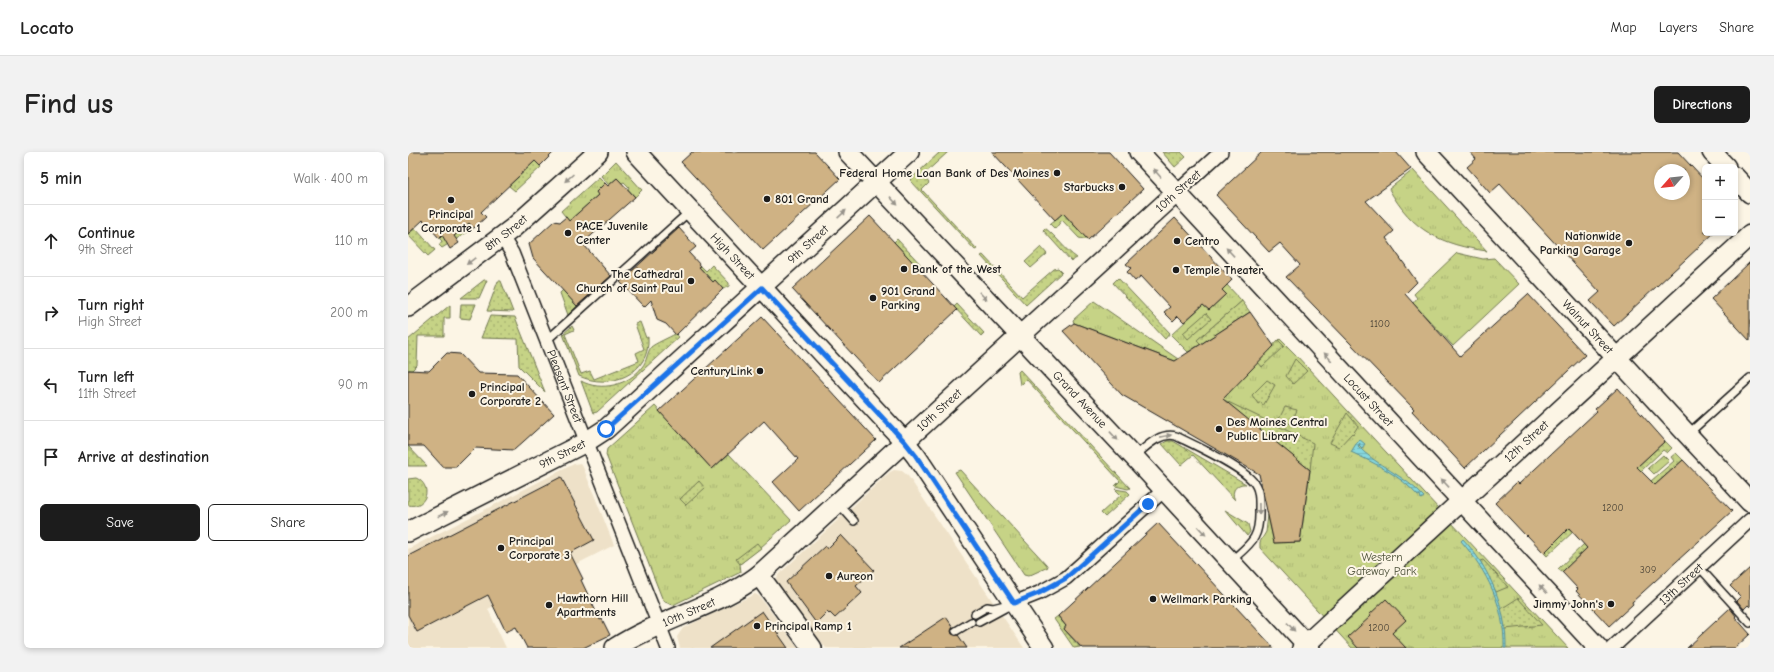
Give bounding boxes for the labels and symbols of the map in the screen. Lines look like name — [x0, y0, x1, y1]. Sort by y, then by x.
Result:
north arrow — [1654, 164, 1690, 200]
place label: Federal Home Loan Bank of Des Moines — [839, 166, 1049, 180]
street label: 10th Street — [1153, 167, 1204, 215]
one-way arrow — [1153, 167, 1162, 178]
marker: Federal Home Loan Bank of Des Moines — [1052, 168, 1062, 178]
one-way arrow — [564, 173, 574, 183]
place label: Starbucks — [1064, 180, 1114, 194]
marker: Starbucks — [1117, 182, 1127, 192]
place label: 801 Grand — [775, 192, 829, 206]
marker: 801 Grand — [762, 194, 772, 204]
marker: Principal Corporate 1 — [446, 195, 456, 205]
one-way arrow — [889, 196, 898, 207]
place label: Principal Corporate 1 — [421, 207, 481, 235]
one-way arrow — [837, 209, 847, 219]
street label: 8th Street — [482, 211, 531, 254]
place label: PACE Juvenile Center — [576, 219, 648, 247]
street label: 9th Street — [785, 222, 832, 266]
marker: PACE Juvenile Center — [563, 228, 573, 238]
place label: Nationwide Parking Garage — [1540, 229, 1621, 257]
street label: High Street — [708, 230, 758, 283]
place label: Centro — [1185, 234, 1219, 248]
marker: Centro — [1172, 236, 1182, 246]
marker: Nationwide Parking Garage — [1624, 238, 1634, 248]
one-way arrow — [1225, 246, 1234, 257]
one-way arrow — [465, 257, 476, 265]
place label: Bank of the West — [912, 262, 1002, 276]
place label: Temple Theater — [1184, 263, 1263, 277]
marker: Bank of the West — [899, 264, 909, 274]
marker: Temple Theater — [1171, 265, 1181, 275]
place label: The Cathedral Church of Saint Paul — [576, 267, 683, 295]
marker: The Cathedral Church of Saint Paul — [686, 276, 696, 286]
place label: 901 Grand Parking — [881, 284, 935, 312]
one-way arrow — [978, 291, 988, 301]
marker: 901 Grand Parking — [868, 293, 878, 303]
street label: Walnut Street — [1559, 297, 1617, 357]
house number: 1100 — [1370, 318, 1390, 330]
street label: Pleasant Street — [544, 348, 585, 425]
one-way arrow — [1323, 352, 1332, 362]
place label: CenturyLink — [690, 364, 752, 378]
marker: CenturyLink — [755, 366, 765, 376]
street label: Grand Avenue — [1050, 368, 1110, 431]
street label: Locust Street — [1341, 371, 1397, 430]
place label: Principal Corporate 2 — [480, 380, 541, 408]
street label: 10th Street — [914, 386, 965, 434]
marker: Principal Corporate 2 — [467, 389, 477, 399]
place label: Des Moines Central Public Library — [1227, 415, 1327, 443]
street label: 12th Street — [1501, 417, 1552, 465]
route start — [597, 420, 615, 438]
marker: Des Moines Central Public Library — [1214, 424, 1224, 434]
one-way arrow — [1109, 431, 1119, 441]
one-way arrow — [1159, 433, 1172, 439]
street label: 9th Street — [537, 436, 589, 472]
one-way arrow — [1440, 478, 1449, 488]
route end — [1139, 495, 1157, 513]
house number: 1200 — [1602, 502, 1624, 514]
one-way arrow — [1256, 503, 1262, 516]
one-way arrow — [437, 511, 449, 518]
one-way arrow — [1198, 526, 1207, 536]
place label: Principal Corporate 3 — [509, 534, 570, 562]
marker: Principal Corporate 3 — [496, 543, 506, 553]
park label: Western Gateway Park — [1347, 550, 1417, 578]
street label: 13th Street — [1656, 560, 1706, 608]
house number: 309 — [1640, 564, 1656, 576]
place label: Aureon — [837, 569, 873, 583]
marker: Aureon — [824, 571, 834, 581]
one-way arrow — [1539, 584, 1548, 593]
place label: Hawthorn Hill Apartments — [557, 591, 628, 619]
place label: Wellmark Parking — [1161, 592, 1252, 606]
street label: 10th Street — [660, 594, 718, 630]
marker: Wellmark Parking — [1148, 594, 1158, 604]
place label: Jimmy John's — [1533, 597, 1603, 611]
marker: Jimmy John's — [1606, 599, 1616, 609]
marker: Hawthorn Hill Apartments — [544, 600, 554, 610]
place label: Principal Ramp 1 — [765, 619, 852, 633]
marker: Principal Ramp 1 — [752, 621, 762, 631]
one-way arrow — [1286, 622, 1295, 632]
house number: 1200 — [1368, 622, 1390, 634]

